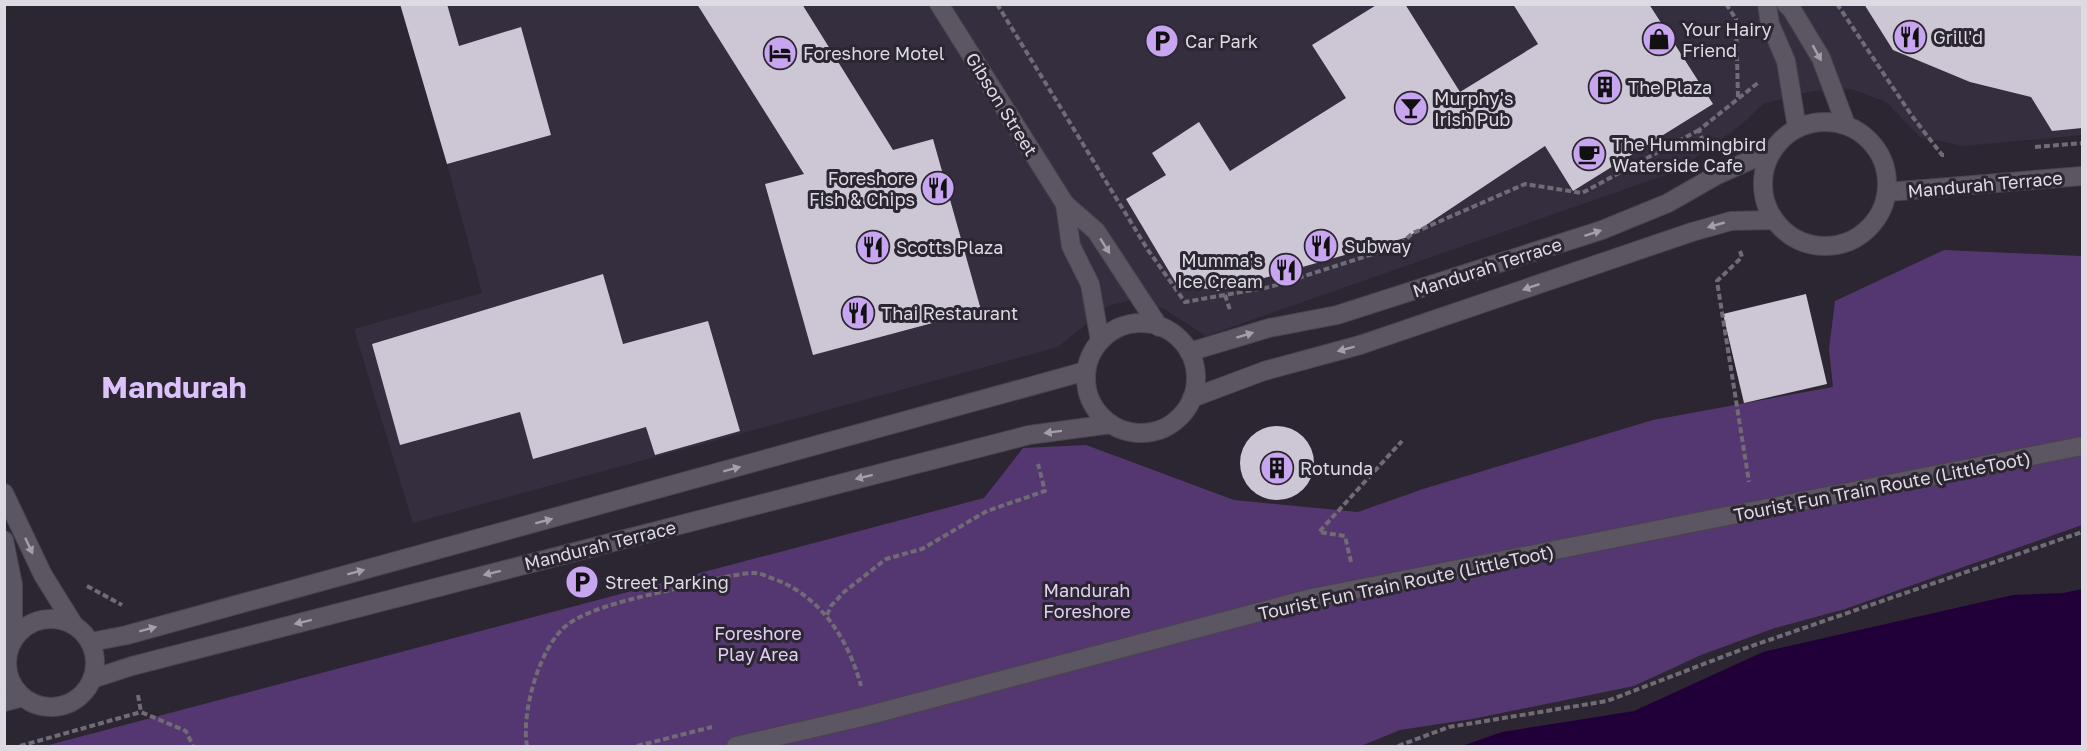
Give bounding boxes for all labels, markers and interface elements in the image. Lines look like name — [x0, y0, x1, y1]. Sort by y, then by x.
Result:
place label: Your Hairy Friend — [1682, 18, 1772, 61]
restaurant icon: Grill'd — [1892, 19, 1928, 55]
shop icon: Your Hairy Friend — [1641, 21, 1677, 57]
parking icon: Car Park — [1144, 23, 1180, 59]
place label: Grill'd — [1933, 26, 1983, 48]
place label: Car Park — [1185, 30, 1258, 52]
hotel icon: Foreshore Motel — [762, 35, 798, 71]
place label: Foreshore Motel — [803, 42, 945, 64]
one-way arrow — [1812, 45, 1822, 62]
street label: Gibson Street — [961, 48, 1043, 160]
building icon: The Plaza — [1587, 69, 1623, 105]
place label: The Plaza — [1628, 76, 1712, 98]
place label: Murphy's Irish Pub — [1434, 87, 1513, 130]
bar icon: Murphy's Irish Pub — [1393, 90, 1429, 126]
place label: The Hummingbird Waterside Cafe — [1612, 133, 1766, 176]
cafe icon: The Hummingbird Waterside Cafe — [1571, 136, 1607, 172]
street label: Mandurah Terrace — [1907, 166, 2063, 202]
place label: Foreshore Fish & Chips — [809, 167, 915, 210]
restaurant icon: Foreshore Fish & Chips — [920, 170, 956, 206]
one-way arrow — [1707, 221, 1725, 230]
one-way arrow — [1584, 227, 1602, 237]
restaurant icon: Subway — [1303, 228, 1339, 264]
restaurant icon: Scotts Plaza — [855, 229, 891, 265]
street label: Mandurah Terrace — [1410, 233, 1564, 301]
place label: Subway — [1344, 235, 1411, 257]
place label: Scotts Plaza — [896, 236, 1003, 258]
one-way arrow — [1100, 238, 1111, 254]
place label: Mumma's Ice Cream — [1177, 249, 1263, 292]
restaurant icon: Mumma's Ice Cream — [1268, 252, 1304, 288]
one-way arrow — [1522, 282, 1540, 292]
restaurant icon: Thai Restaurant — [840, 295, 876, 331]
place label: Thai Restaurant — [881, 302, 1018, 324]
one-way arrow — [1236, 330, 1254, 339]
one-way arrow — [1337, 344, 1356, 354]
district label: Mandurah — [101, 369, 247, 405]
one-way arrow — [1044, 427, 1063, 436]
street label: Tourist Fun Train Route (LittleToot) — [1732, 446, 2032, 526]
building icon: Rotunda — [1259, 450, 1295, 486]
place label: Rotunda — [1300, 457, 1373, 479]
one-way arrow — [723, 464, 741, 473]
one-way arrow — [855, 473, 873, 483]
one-way arrow — [535, 515, 553, 525]
street label: Mandurah Terrace — [522, 516, 678, 574]
one-way arrow — [25, 537, 34, 554]
street label: Tourist Fun Train Route (LittleToot) — [1256, 540, 1556, 624]
parking icon: Street Parking — [564, 564, 600, 600]
one-way arrow — [347, 567, 365, 576]
one-way arrow — [483, 569, 501, 579]
place label: Street Parking — [605, 571, 729, 593]
park label: Mandurah Foreshore — [1043, 579, 1131, 622]
one-way arrow — [294, 618, 312, 627]
park label: Foreshore Play Area — [714, 622, 802, 665]
one-way arrow — [138, 624, 157, 634]

